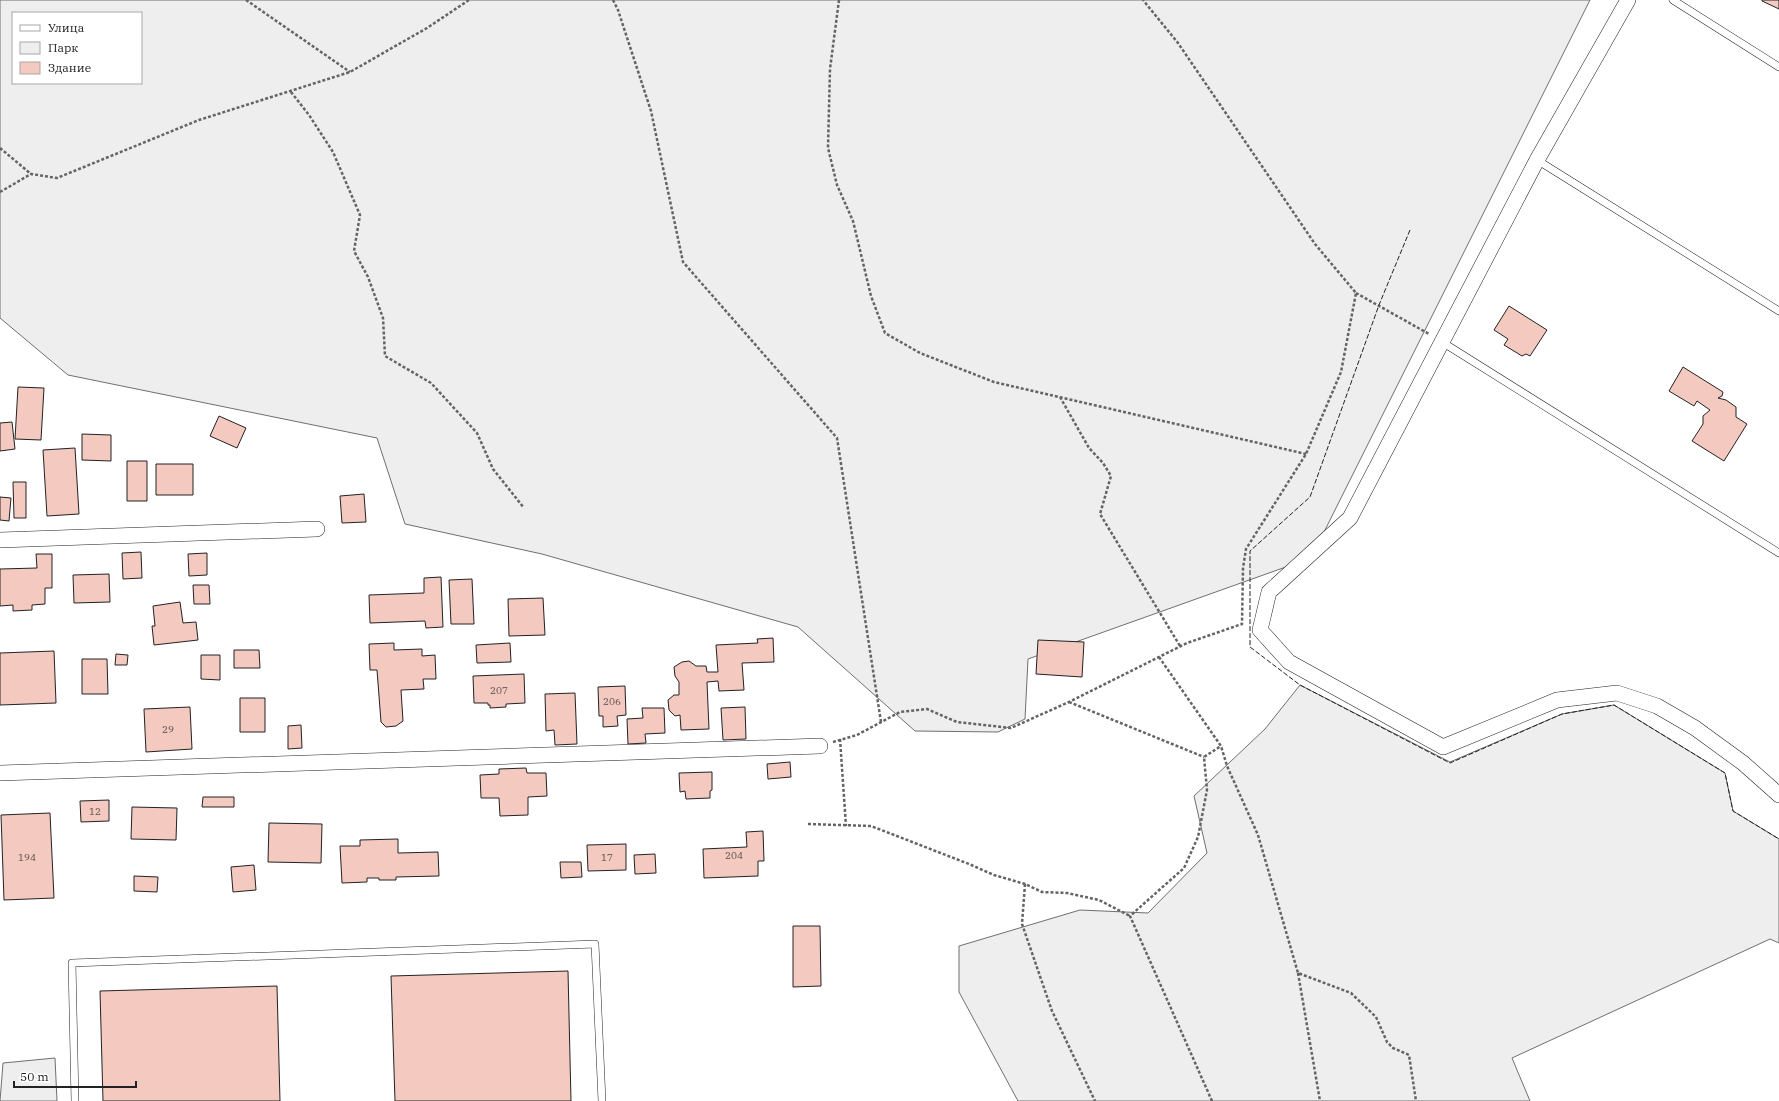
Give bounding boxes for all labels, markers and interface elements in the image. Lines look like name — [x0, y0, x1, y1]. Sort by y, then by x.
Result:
legend — [12, 12, 142, 84]
text: Улица — [48, 20, 85, 35]
text: Парк — [48, 40, 78, 55]
text: Здание — [48, 60, 91, 75]
house number: 207 — [490, 684, 508, 697]
house number: 206 — [603, 695, 621, 708]
house number: 29 — [162, 723, 174, 736]
house number: 12 — [89, 805, 101, 818]
house number: 204 — [725, 849, 743, 862]
house number: 194 — [18, 851, 36, 864]
house number: 17 — [601, 851, 613, 864]
scale bar — [14, 1063, 136, 1089]
text: 50 m — [20, 1069, 49, 1084]

